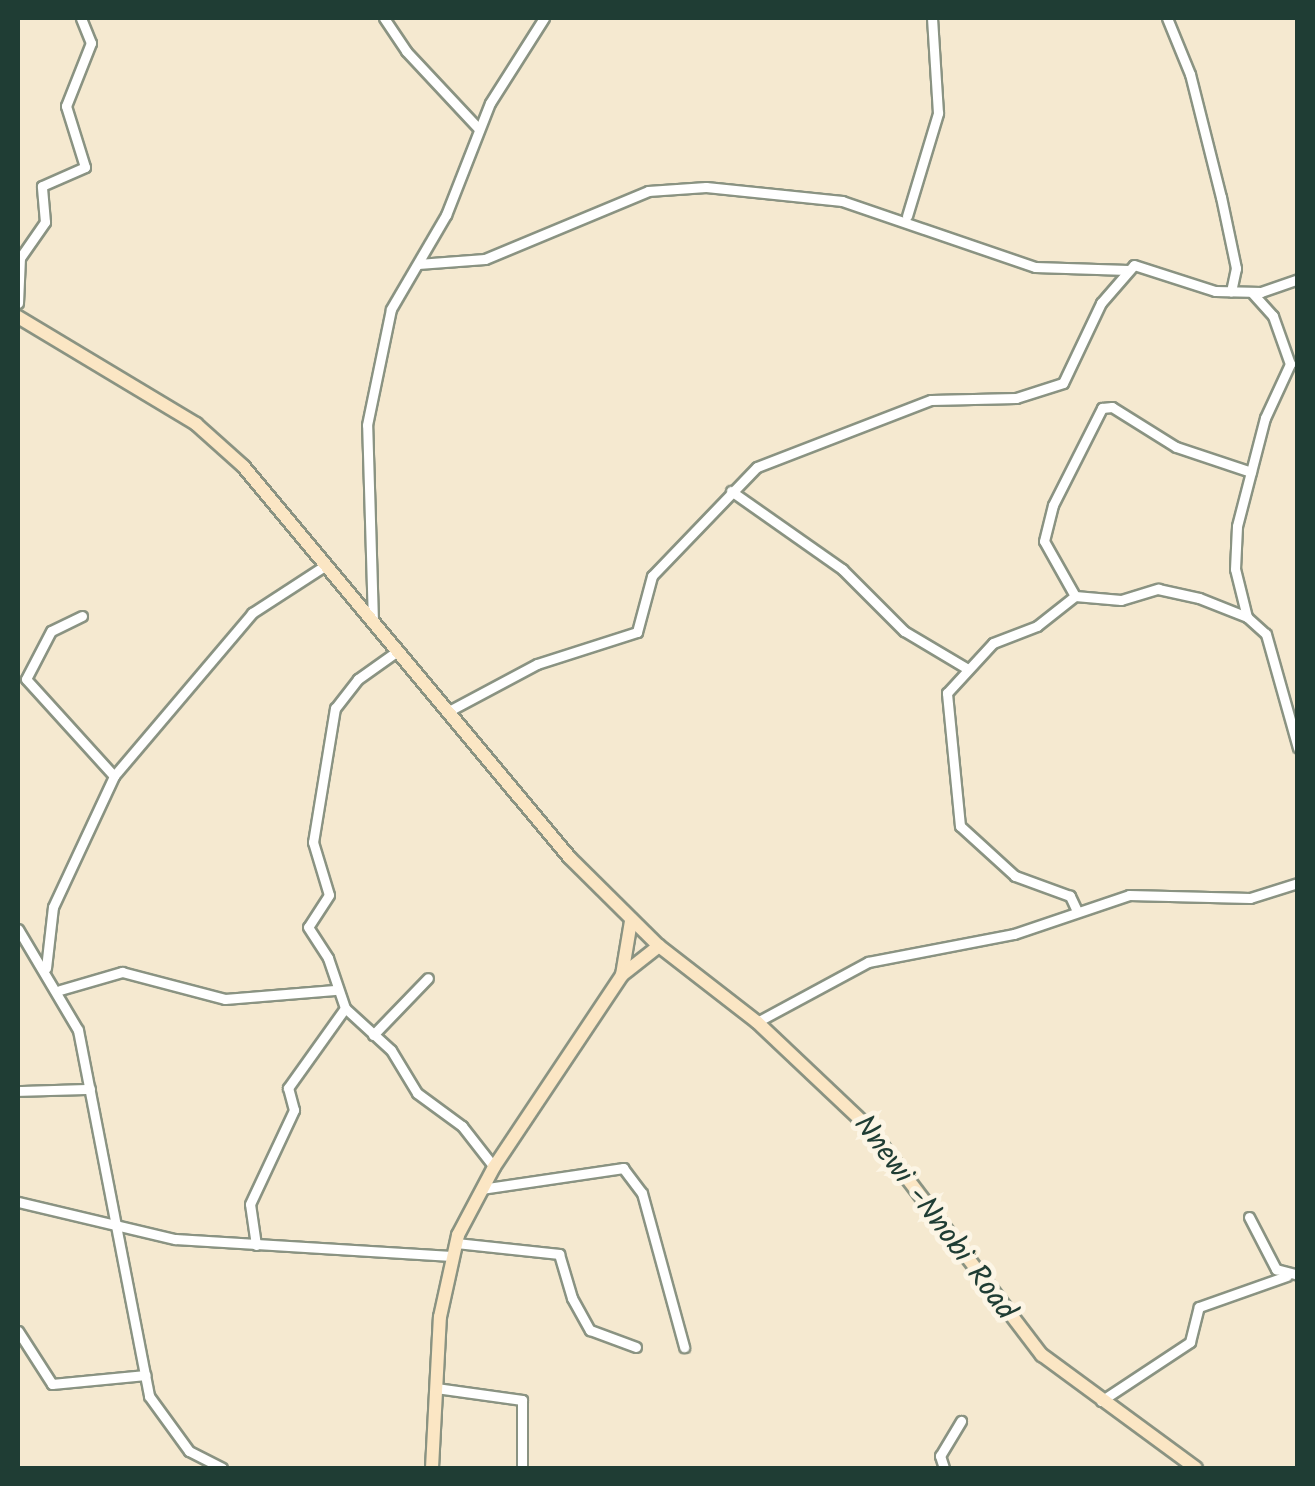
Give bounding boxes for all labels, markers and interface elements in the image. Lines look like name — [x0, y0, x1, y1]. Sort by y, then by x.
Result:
street label: Nnewi -Nnobi Road — [845, 1108, 1023, 1328]

